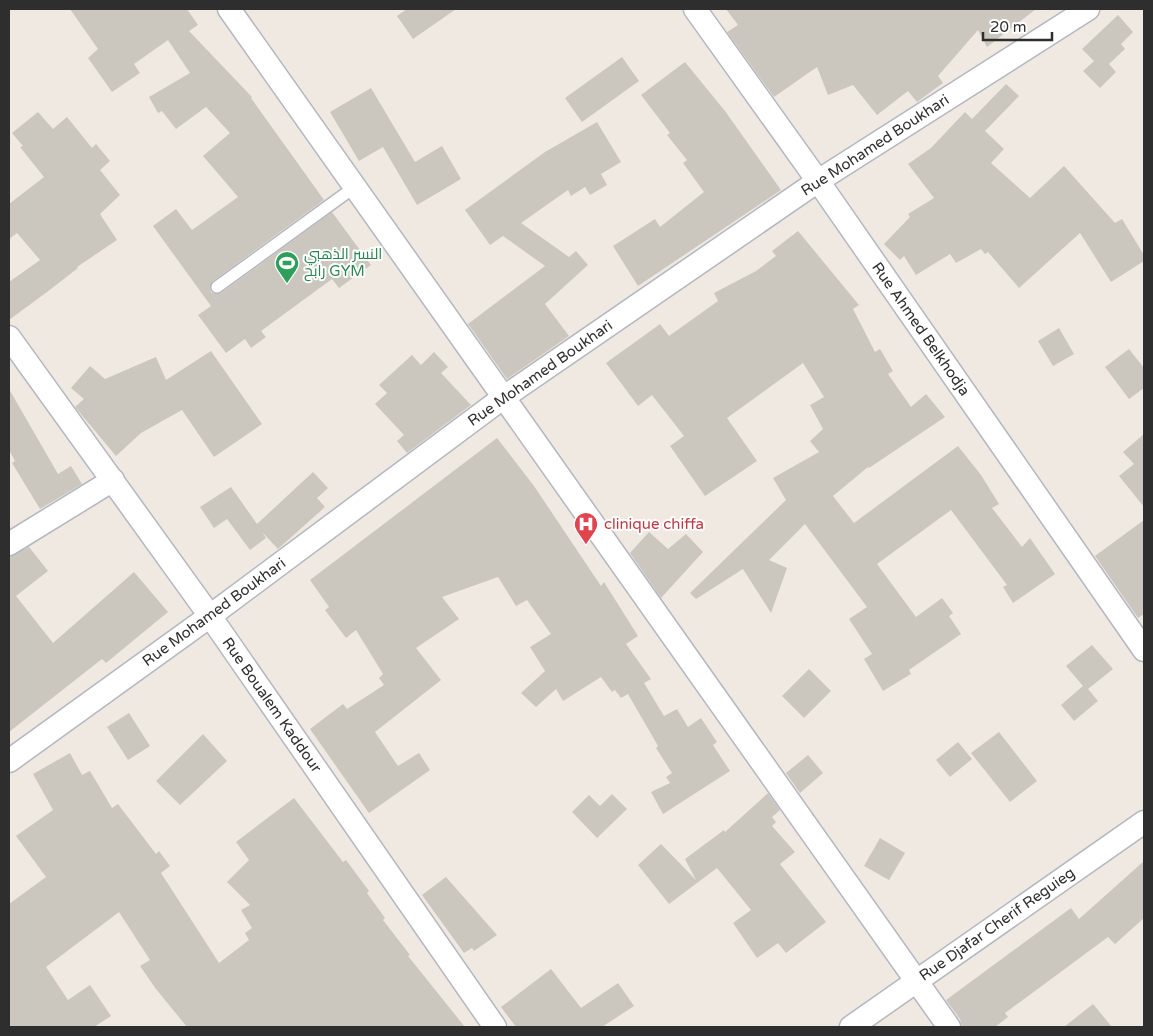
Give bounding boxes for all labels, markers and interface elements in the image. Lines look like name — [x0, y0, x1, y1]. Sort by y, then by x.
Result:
scale bar — [983, 10, 1052, 42]
text: 20 m — [990, 18, 1027, 36]
street label: Rue Mohamed Boukhari — [798, 90, 952, 200]
place label: النسر الذهبي رابح GYM — [304, 245, 382, 282]
sports icon: النسر الذهبي رابح GYM — [274, 250, 300, 284]
street label: Rue Ahmed Belkhodja — [868, 259, 974, 399]
street label: Rue Mohamed Boukhari — [464, 316, 616, 430]
hospital icon: clinique chiffa — [573, 511, 599, 545]
place label: clinique chiffa — [604, 515, 704, 533]
street label: Rue Mohamed Boukhari — [139, 554, 289, 670]
street label: Rue Boualem Kaddour — [219, 634, 326, 776]
street label: Rue Djafar Cherif Reguieg — [916, 863, 1078, 985]

